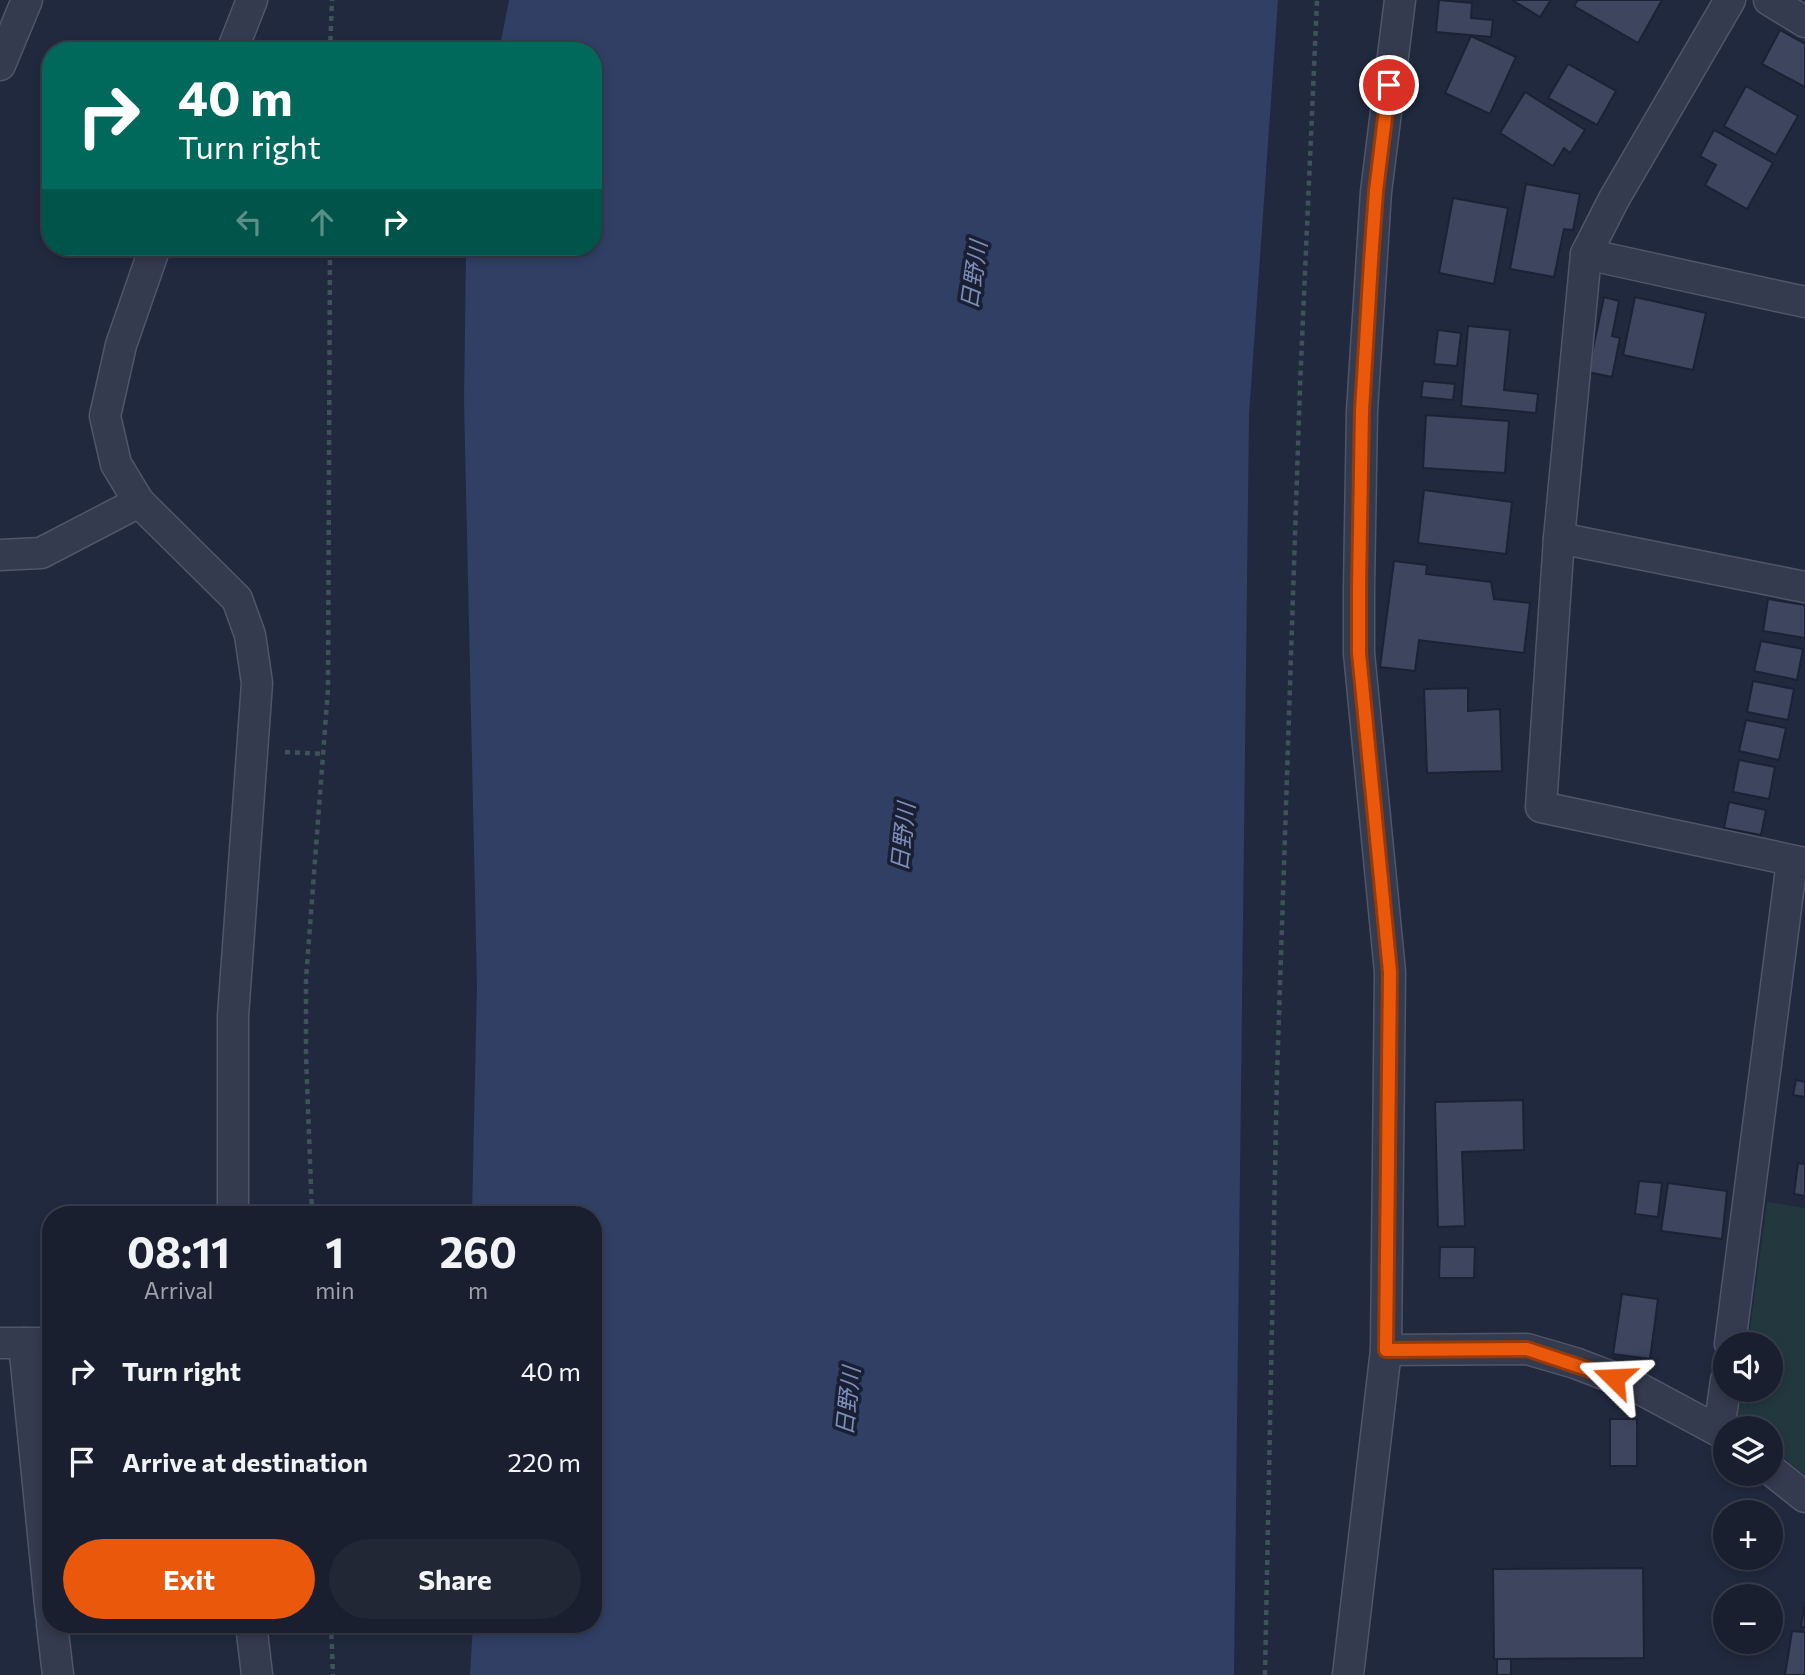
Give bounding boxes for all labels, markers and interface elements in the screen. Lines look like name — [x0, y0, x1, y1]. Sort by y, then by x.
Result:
pin — [1359, 55, 1419, 115]
text: 40 m — [178, 66, 293, 126]
icon: arrive — [1370, 66, 1408, 104]
icon: right — [63, 70, 154, 161]
text: Turn right — [178, 126, 321, 166]
icon: left — [230, 203, 268, 241]
icon: ahead — [303, 203, 341, 241]
icon: right — [376, 203, 414, 241]
water label: 日野川 — [954, 236, 992, 311]
water label: 日野川 — [884, 798, 920, 873]
text: 08:11 — [127, 1225, 230, 1277]
text: 1 — [325, 1225, 344, 1277]
text: 260 — [439, 1225, 517, 1277]
text: Arrival — [144, 1276, 213, 1304]
text: min — [315, 1276, 354, 1304]
text: m — [468, 1276, 488, 1304]
map controls — [1713, 1332, 1783, 1654]
button: sound — [1713, 1332, 1783, 1402]
position arrow — [1577, 1341, 1651, 1415]
icon: right — [63, 1352, 101, 1390]
text: Turn right — [122, 1355, 241, 1386]
text: 40 m — [521, 1355, 581, 1386]
water label: 日野川 — [829, 1362, 865, 1437]
button: layers — [1713, 1416, 1783, 1486]
icon: arrive — [63, 1443, 101, 1481]
text: Arrive at destination — [122, 1446, 368, 1477]
text: 220 m — [508, 1446, 581, 1477]
button: + — [1713, 1500, 1783, 1570]
button: Exit — [63, 1539, 315, 1619]
button: Share — [329, 1539, 581, 1619]
button: − — [1713, 1584, 1783, 1654]

